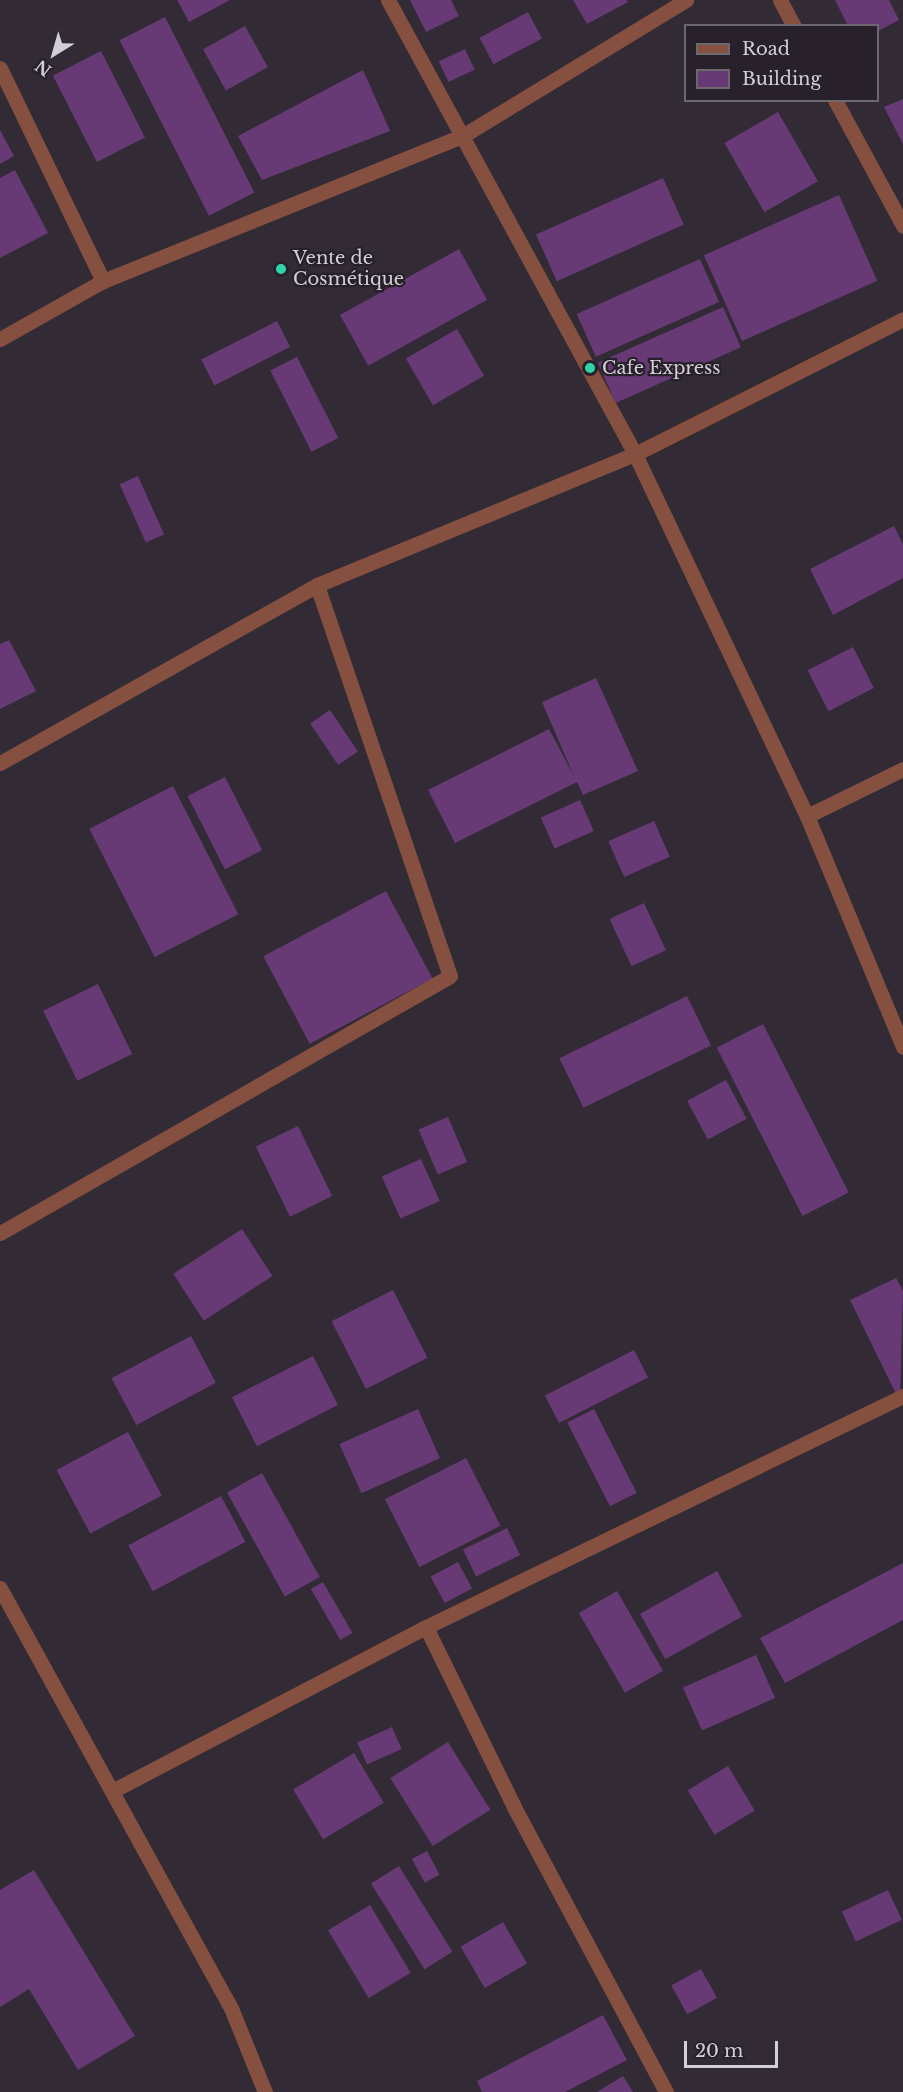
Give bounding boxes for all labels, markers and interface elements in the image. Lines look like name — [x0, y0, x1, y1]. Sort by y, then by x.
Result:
north arrow — [24, 24, 84, 84]
legend — [684, 24, 879, 102]
text: Road — [742, 38, 790, 60]
text: N — [31, 56, 55, 81]
text: Building — [742, 68, 821, 90]
place label: Vente de Cosmétique — [293, 248, 404, 290]
marker: Vente de Cosmétique — [274, 262, 288, 276]
place label: Cafe Express — [602, 357, 720, 379]
marker: Cafe Express — [583, 361, 597, 375]
scale bar — [687, 2029, 782, 2067]
text: 20 m — [695, 2040, 743, 2062]

